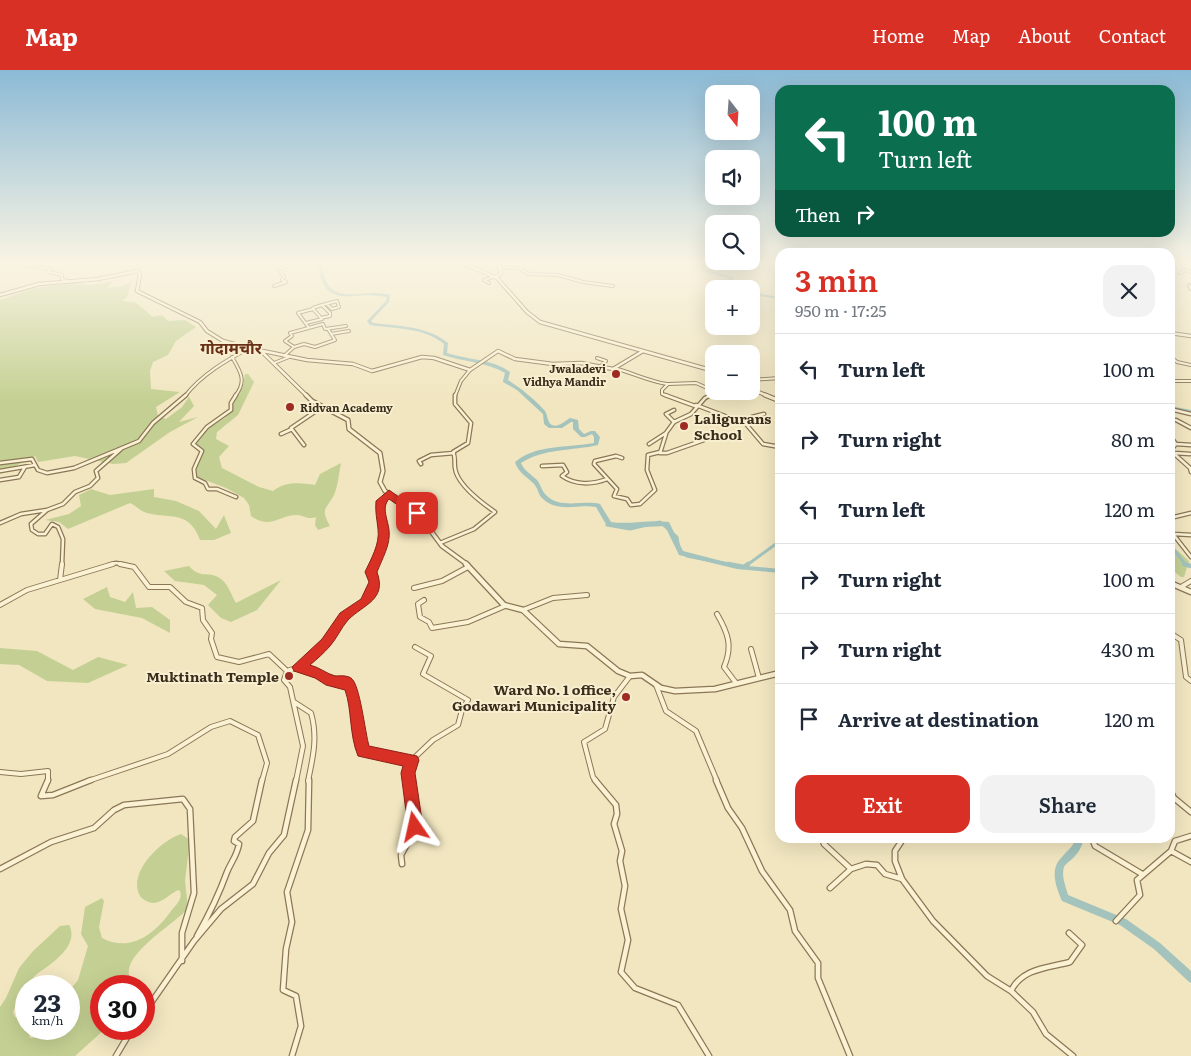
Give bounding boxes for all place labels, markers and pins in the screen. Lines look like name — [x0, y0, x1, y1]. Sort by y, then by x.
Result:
place label: Jwaladevi Vidhya Mandir — [523, 360, 606, 389]
marker: Jwaladevi Vidhya Mandir — [610, 368, 622, 380]
place label: Ridvan Academy — [300, 399, 393, 415]
marker: Ridvan Academy — [284, 401, 296, 413]
place label: Laligurans School — [694, 408, 771, 444]
marker: Laligurans School — [678, 420, 690, 432]
pin — [396, 492, 438, 534]
place label: Muktinath Temple — [146, 666, 279, 686]
marker: Muktinath Temple — [283, 670, 295, 682]
place label: Ward No. 1 office, Godawari Municipality — [452, 679, 616, 715]
marker: Ward No. 1 office, Godawari Municipality — [620, 691, 632, 703]

